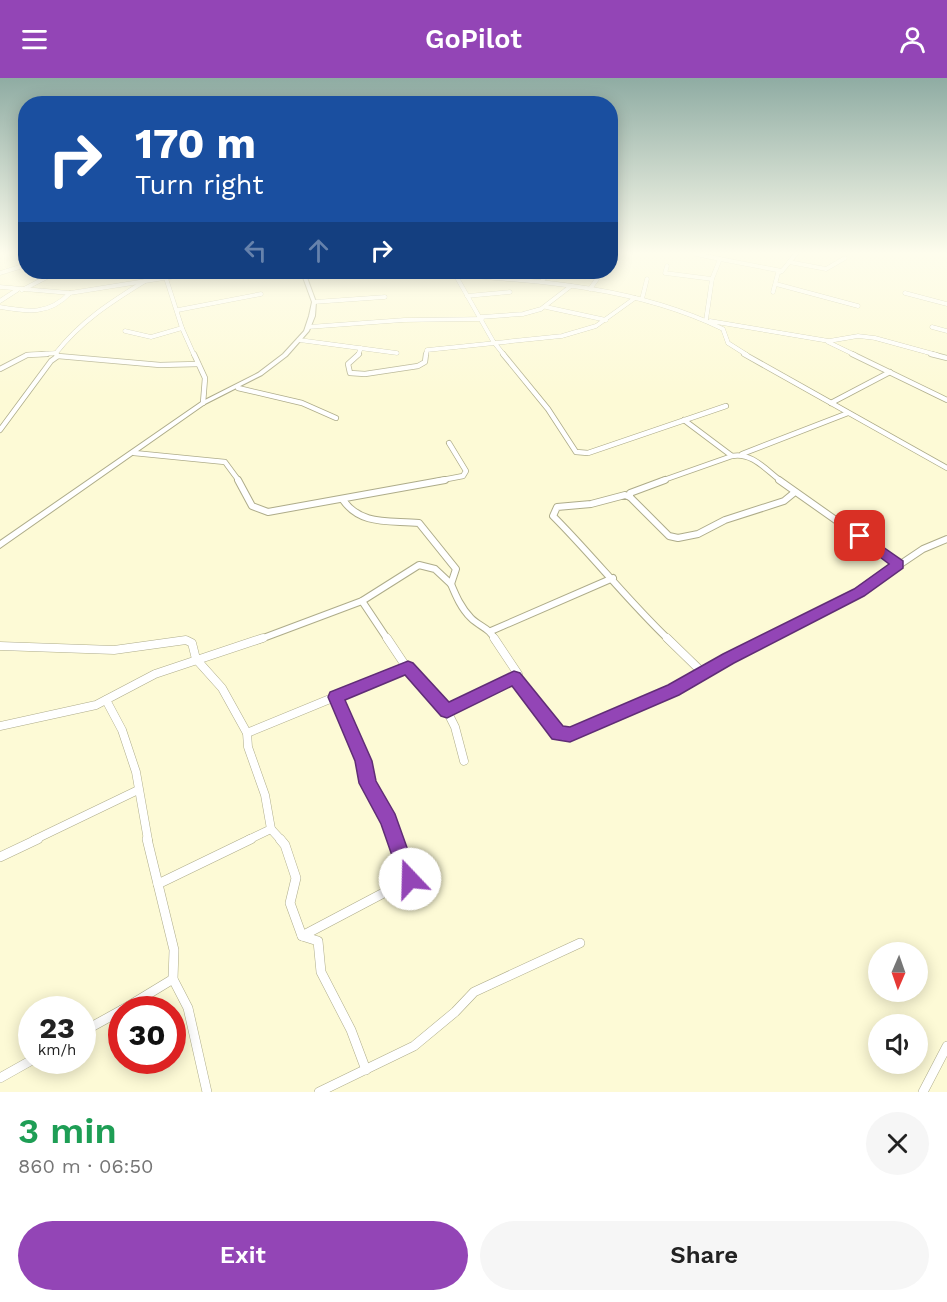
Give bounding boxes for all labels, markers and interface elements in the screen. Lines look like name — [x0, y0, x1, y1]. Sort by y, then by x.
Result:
icon: menu — [18, 23, 51, 56]
text: GoPilot — [425, 23, 522, 55]
icon: person — [896, 23, 929, 56]
text: 170 m — [135, 119, 256, 168]
icon: right — [36, 120, 114, 198]
text: Turn right — [135, 169, 264, 201]
icon: left — [239, 234, 272, 267]
icon: ahead — [302, 234, 335, 267]
icon: right — [365, 234, 398, 267]
pin — [834, 510, 885, 561]
icon: arrive — [843, 519, 876, 552]
position arrow — [378, 847, 442, 911]
north arrow — [868, 942, 928, 1002]
map controls — [868, 942, 928, 1074]
speed limit sign: 30 — [108, 996, 186, 1074]
text: 23 — [39, 1010, 75, 1045]
button: sound — [868, 1014, 928, 1074]
text: km/h — [38, 1041, 76, 1059]
text: 3 min — [18, 1110, 117, 1152]
button: close — [866, 1112, 929, 1175]
text: 860 m · 06:50 — [18, 1154, 154, 1178]
button: Exit — [18, 1221, 468, 1290]
button: Share — [480, 1221, 929, 1290]

